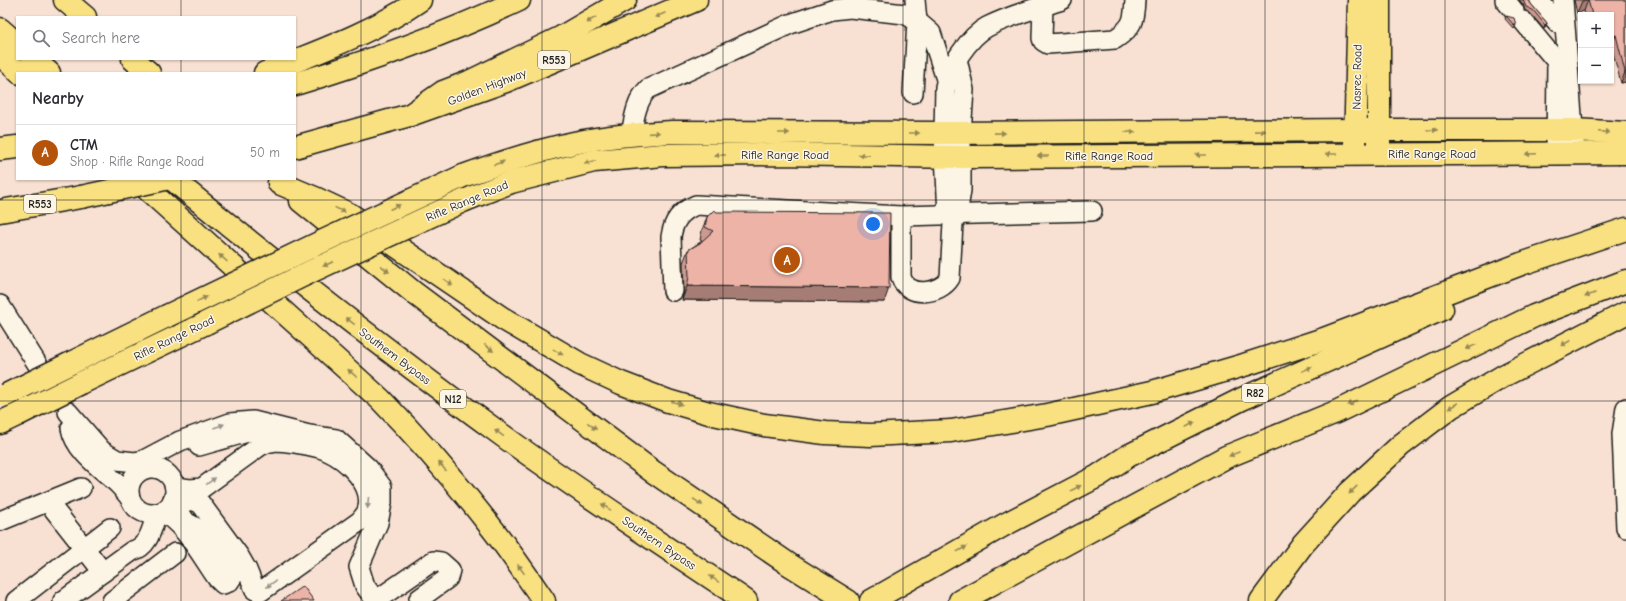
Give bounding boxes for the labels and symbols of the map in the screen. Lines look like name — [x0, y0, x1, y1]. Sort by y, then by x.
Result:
one-way arrow — [654, 13, 666, 19]
one-way arrow — [585, 16, 597, 23]
street label: Nasrec Road — [1349, 44, 1365, 110]
road number: R553 — [538, 51, 570, 69]
street label: Golden Highway — [446, 65, 529, 108]
one-way arrow — [1426, 127, 1439, 133]
one-way arrow — [1254, 128, 1267, 134]
one-way arrow — [1598, 128, 1610, 135]
one-way arrow — [1124, 129, 1137, 135]
one-way arrow — [648, 130, 660, 137]
one-way arrow — [778, 130, 791, 136]
one-way arrow — [908, 130, 921, 136]
one-way arrow — [994, 130, 1007, 136]
street label: Rifle Range Road — [1388, 147, 1476, 161]
street label: Rifle Range Road — [741, 148, 829, 162]
street label: Rifle Range Road — [1065, 149, 1153, 163]
one-way arrow — [1324, 151, 1337, 157]
one-way arrow — [1524, 151, 1537, 157]
one-way arrow — [713, 152, 726, 158]
one-way arrow — [857, 152, 870, 158]
one-way arrow — [1194, 152, 1207, 158]
one-way arrow — [1036, 153, 1049, 159]
one-way arrow — [494, 159, 506, 165]
one-way arrow — [584, 160, 596, 166]
street label: Rifle Range Road — [424, 177, 510, 225]
road number: R553 — [24, 195, 56, 213]
one-way arrow — [390, 204, 401, 210]
one-way arrow — [334, 207, 346, 213]
your location — [863, 214, 883, 234]
pin: A — [774, 245, 800, 275]
one-way arrow — [218, 254, 229, 263]
one-way arrow — [323, 261, 334, 267]
one-way arrow — [380, 265, 391, 273]
one-way arrow — [443, 278, 453, 286]
one-way arrow — [1583, 293, 1595, 299]
one-way arrow — [197, 296, 208, 302]
street label: Rifle Range Road — [131, 312, 217, 364]
one-way arrow — [345, 317, 356, 326]
street label: Southern Bypass — [357, 325, 433, 387]
one-way arrow — [1561, 340, 1572, 347]
one-way arrow — [483, 344, 494, 352]
one-way arrow — [1465, 344, 1476, 350]
one-way arrow — [552, 348, 564, 355]
one-way arrow — [1301, 366, 1313, 372]
one-way arrow — [346, 369, 357, 378]
road number: R82 — [1242, 384, 1268, 402]
road number: N12 — [440, 390, 466, 408]
one-way arrow — [1348, 400, 1359, 406]
one-way arrow — [670, 401, 683, 407]
one-way arrow — [1447, 402, 1458, 410]
one-way arrow — [587, 422, 598, 430]
one-way arrow — [1184, 422, 1195, 428]
one-way arrow — [214, 423, 226, 429]
one-way arrow — [494, 429, 504, 437]
one-way arrow — [1227, 451, 1239, 457]
one-way arrow — [438, 461, 447, 472]
one-way arrow — [206, 477, 217, 485]
one-way arrow — [1070, 484, 1082, 491]
one-way arrow — [1348, 485, 1358, 495]
one-way arrow — [364, 497, 371, 509]
one-way arrow — [693, 498, 703, 506]
one-way arrow — [601, 503, 611, 511]
street label: Southern Bypass — [620, 513, 698, 573]
one-way arrow — [956, 546, 968, 553]
one-way arrow — [517, 564, 526, 575]
one-way arrow — [709, 575, 719, 583]
one-way arrow — [265, 580, 276, 588]

